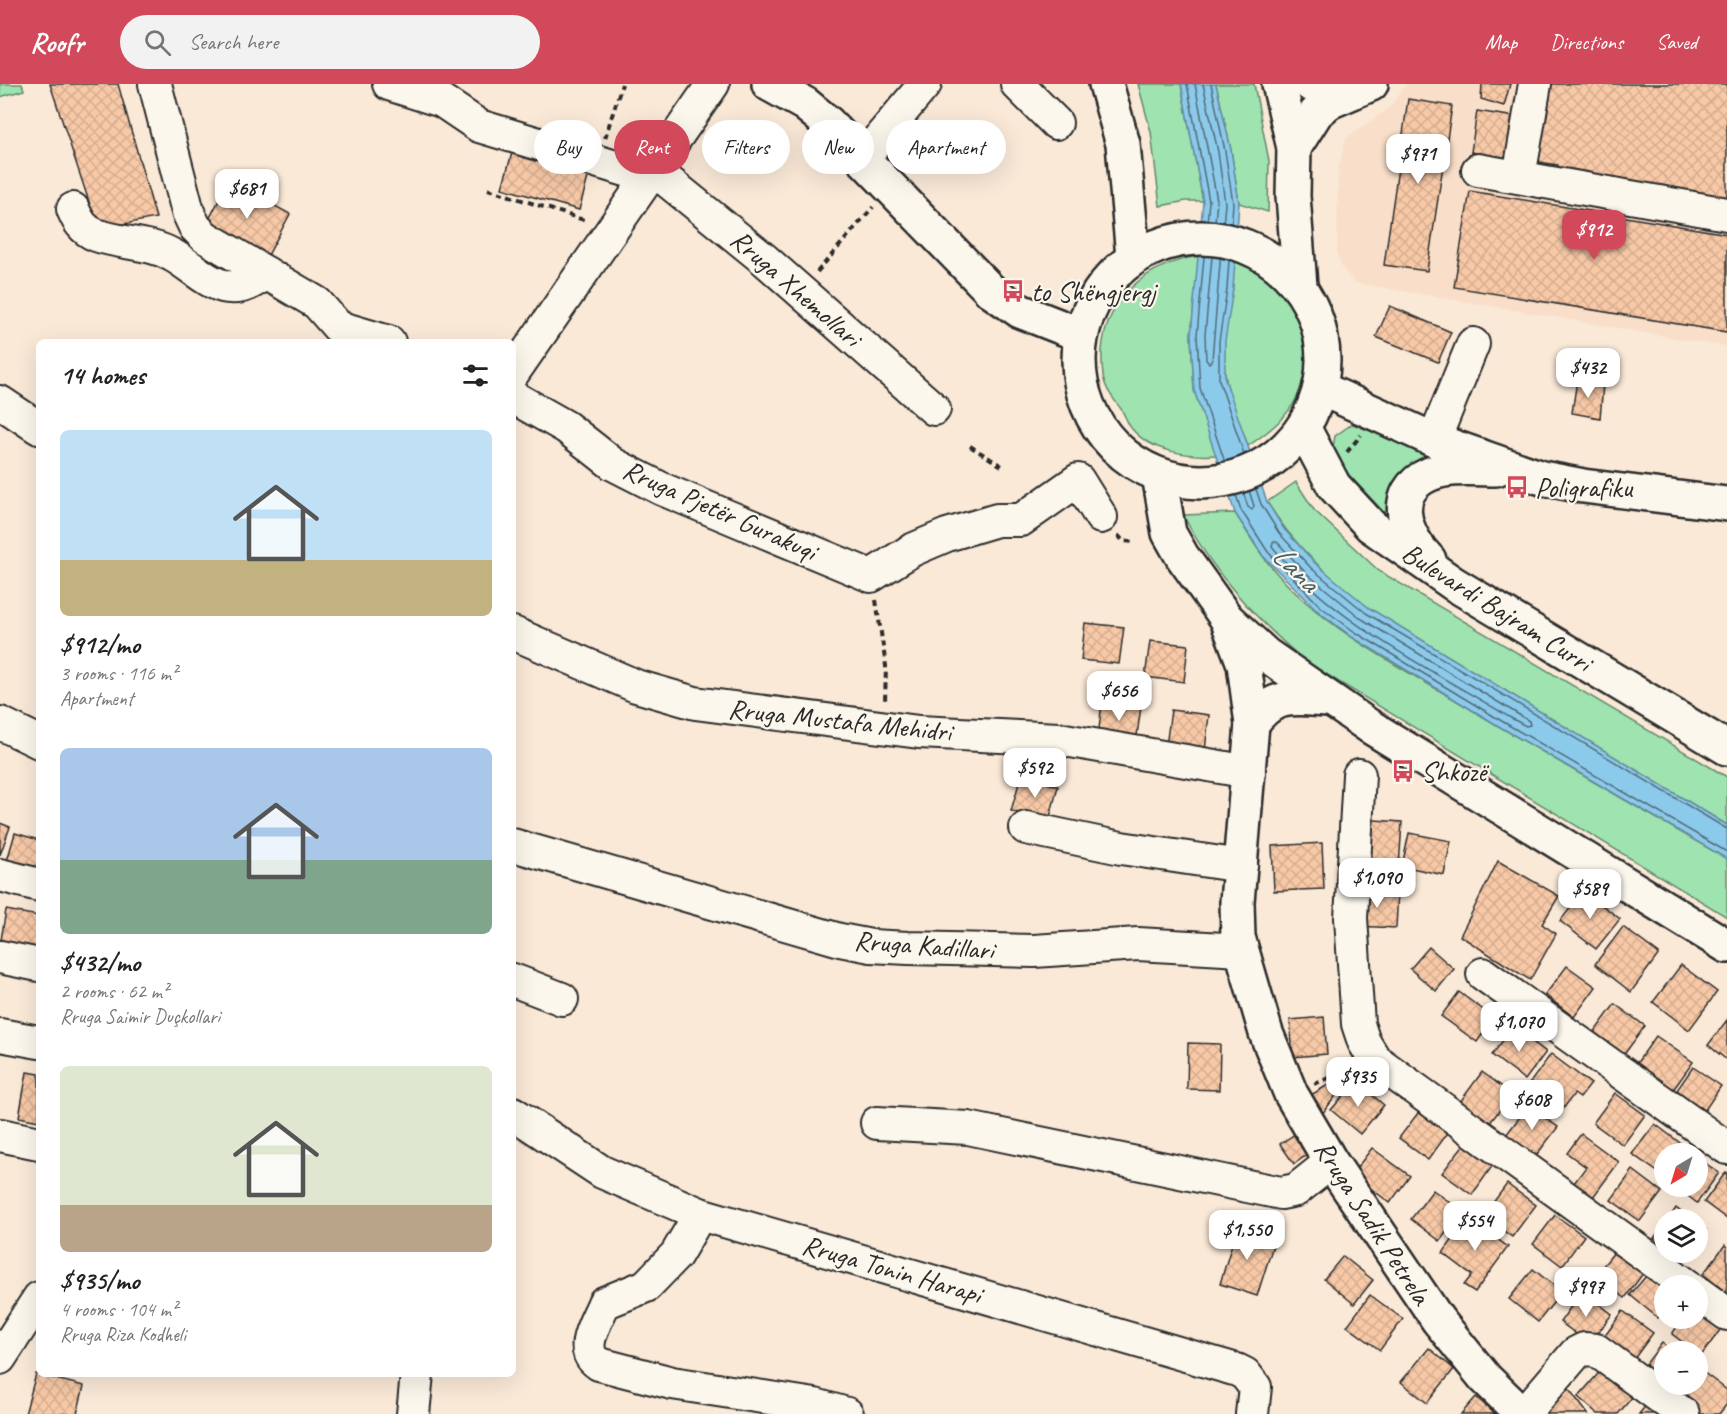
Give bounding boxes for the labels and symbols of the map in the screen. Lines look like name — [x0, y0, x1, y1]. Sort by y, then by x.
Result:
pin: $971 — [1382, 134, 1454, 185]
pin: $681 — [211, 169, 283, 220]
pin: $912 — [1558, 210, 1630, 261]
street label: Rruga Xhemollari — [723, 222, 871, 357]
place label: to Shëngjergj — [1031, 274, 1159, 309]
bus stop icon: to Shëngjergj — [1000, 278, 1026, 304]
pin: $432 — [1552, 348, 1624, 399]
street label: Rruga Pjetër Gurakuqi — [618, 452, 826, 570]
place label: Poligrafiku — [1535, 470, 1634, 505]
bus stop icon: Poligrafiku — [1504, 474, 1530, 500]
street label: Bulevardi Bajram Curri — [1396, 535, 1602, 681]
water label: Lana — [1264, 536, 1330, 602]
pin: $656 — [1083, 671, 1155, 722]
street label: Rruga Mustafa Mehidri — [727, 691, 957, 750]
pin: $592 — [999, 748, 1071, 799]
place label: Shkozë — [1421, 754, 1490, 789]
bus stop icon: Shkozë — [1390, 758, 1416, 784]
pin: $1,090 — [1328, 858, 1426, 909]
pin: $589 — [1554, 869, 1626, 920]
street label: Rruga Kadillari — [853, 923, 999, 968]
pin: $1,070 — [1470, 1002, 1568, 1053]
pin: $935 — [1322, 1057, 1394, 1108]
pin: $608 — [1496, 1080, 1568, 1131]
street label: Rruga Sadik Petrela — [1307, 1133, 1440, 1312]
north arrow — [1654, 1143, 1708, 1197]
pin: $554 — [1439, 1201, 1511, 1252]
pin: $1,550 — [1198, 1210, 1296, 1261]
street label: Rruga Tonin Harapi — [798, 1227, 989, 1312]
pin: $997 — [1550, 1267, 1622, 1318]

